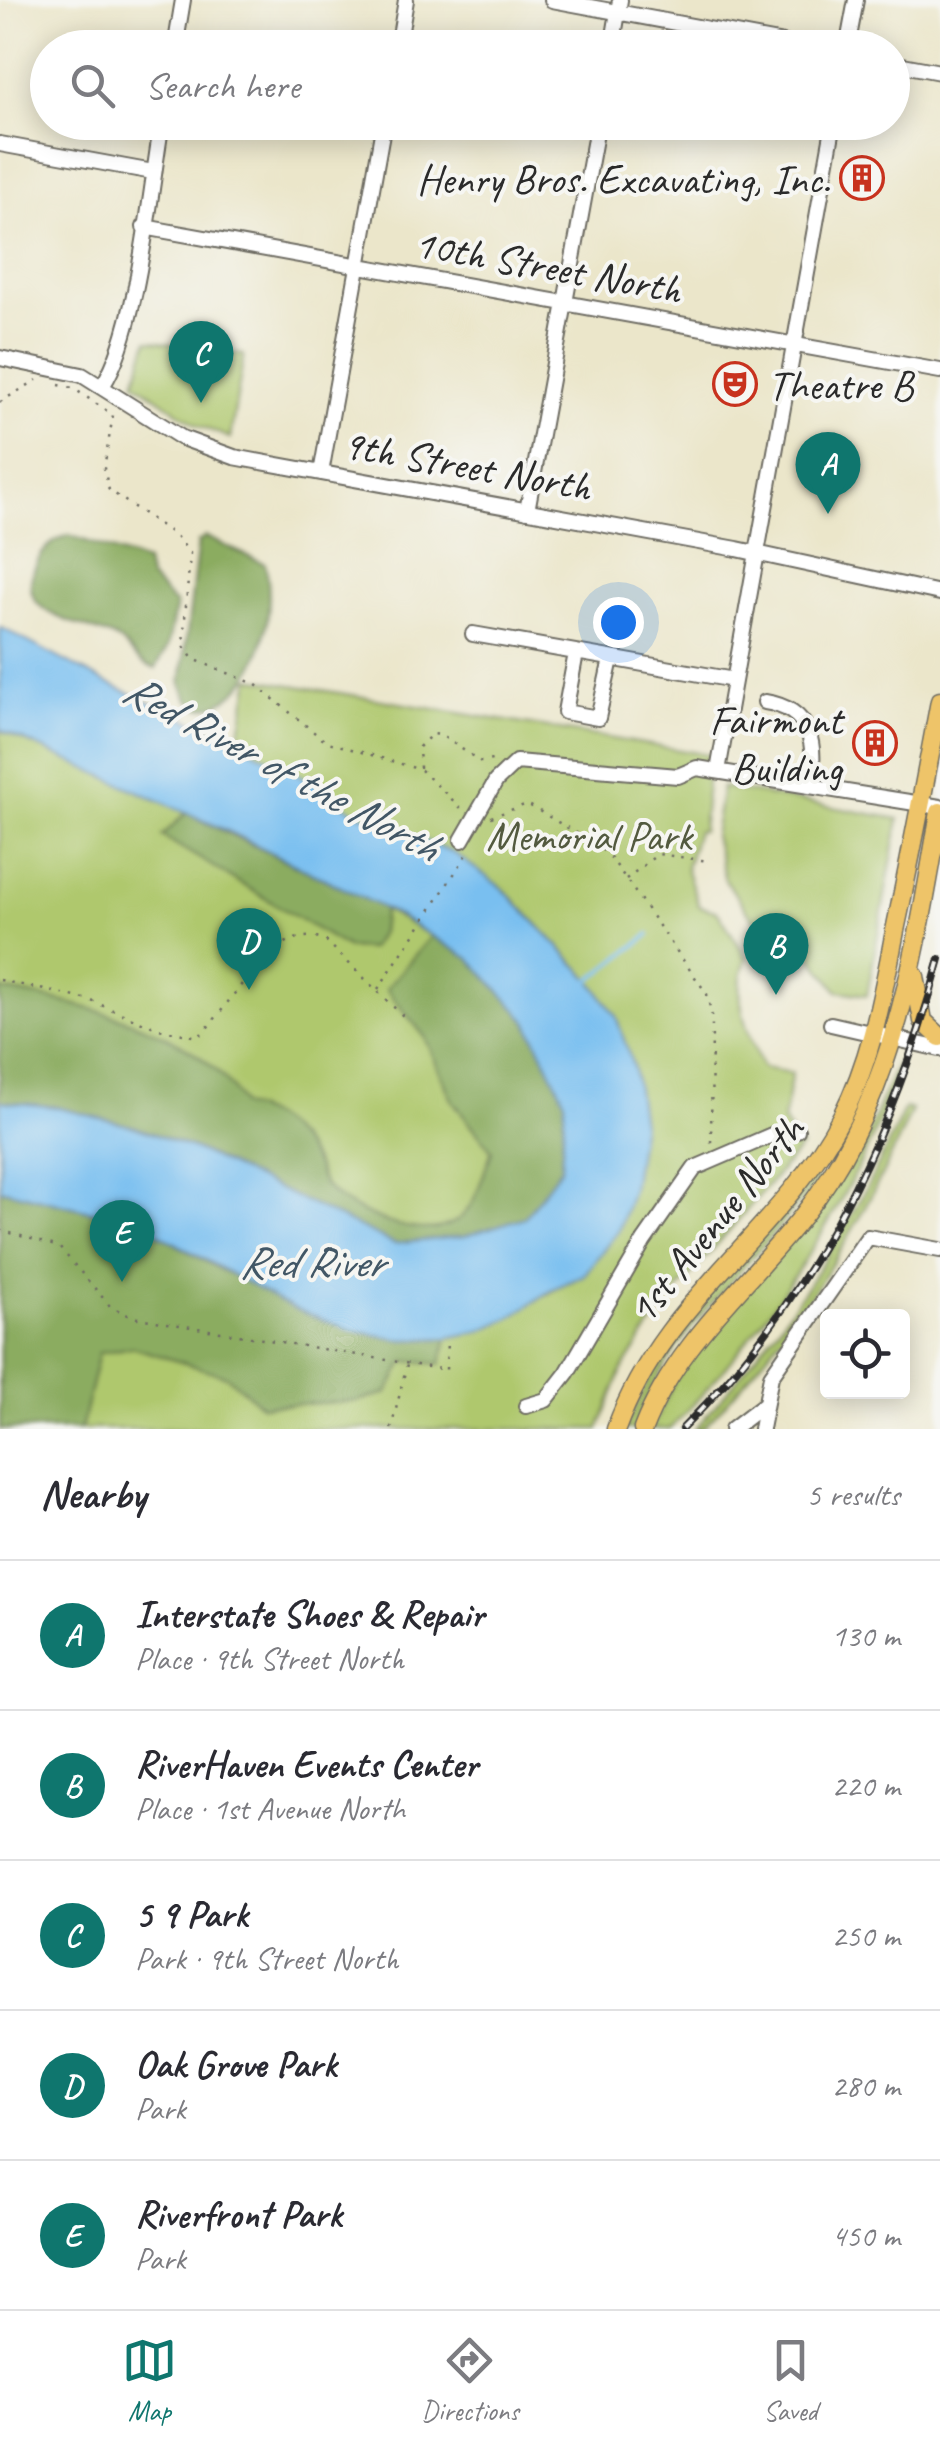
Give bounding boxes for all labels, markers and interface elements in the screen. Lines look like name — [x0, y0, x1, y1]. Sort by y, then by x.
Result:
search box — [30, 30, 910, 140]
icon: search — [65, 58, 120, 113]
text: Search here — [145, 62, 300, 109]
place label: Henry Bros. Excavating, Inc. — [417, 153, 831, 206]
building icon: Henry Bros. Excavating, Inc. — [839, 155, 885, 201]
street label: 10th Street North — [410, 217, 687, 316]
pin: C — [168, 320, 234, 403]
place label: Theatre B — [768, 359, 916, 412]
theatre icon: Theatre B — [712, 361, 758, 407]
street label: 9th Street North — [339, 418, 597, 514]
pin: A — [796, 432, 860, 514]
your location — [593, 597, 644, 648]
water label: Red River of the North — [114, 660, 451, 876]
place label: Fairmont Building — [710, 694, 846, 795]
building icon: Fairmont Building — [852, 720, 898, 766]
park label: Memorial Park — [486, 810, 694, 863]
pin: D — [216, 908, 282, 990]
pin: B — [744, 912, 808, 995]
street label: 1st Avenue North — [616, 1103, 818, 1335]
pin: E — [90, 1200, 154, 1282]
water label: Red River — [239, 1234, 390, 1291]
map controls — [820, 1309, 910, 1399]
button: locate — [820, 1309, 910, 1399]
text: Nearby — [40, 1468, 146, 1521]
text: 5 results — [806, 1474, 900, 1515]
text: Interstate Shoes & Repair — [135, 1591, 484, 1638]
text: A — [64, 1615, 81, 1656]
text: 130 m — [831, 1615, 900, 1656]
text: Place · 9th Street North — [135, 1638, 404, 1679]
text: RiverHaven Events Center — [135, 1741, 477, 1788]
text: B — [64, 1765, 81, 1806]
text: 220 m — [831, 1765, 900, 1806]
text: Place · 1st Avenue North — [135, 1788, 405, 1829]
text: 5 9 Park — [135, 1891, 248, 1938]
text: C — [65, 1915, 80, 1956]
text: 250 m — [831, 1915, 900, 1956]
text: Park · 9th Street North — [135, 1938, 398, 1979]
text: Oak Grove Park — [135, 2041, 336, 2088]
text: D — [63, 2065, 82, 2106]
text: 280 m — [831, 2065, 900, 2106]
text: Park — [135, 2088, 186, 2129]
text: Riverfront Park — [135, 2191, 342, 2238]
text: E — [64, 2215, 81, 2256]
text: 450 m — [831, 2215, 900, 2256]
text: Park — [135, 2238, 186, 2279]
tab: Map — [122, 2333, 177, 2428]
tab: Directions — [421, 2333, 519, 2428]
tab: Saved — [763, 2333, 818, 2428]

